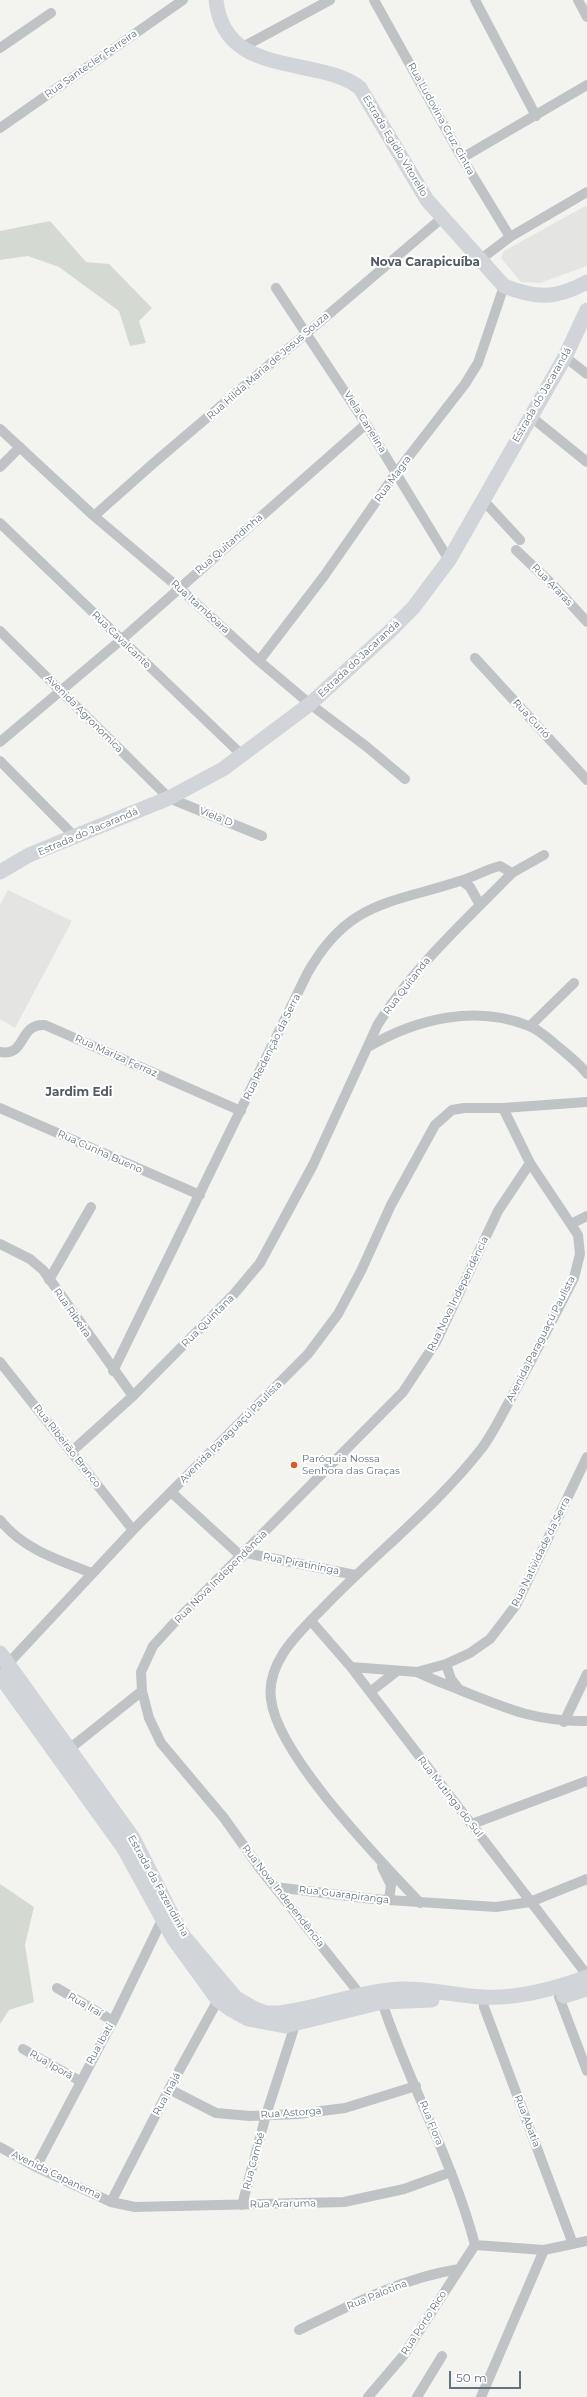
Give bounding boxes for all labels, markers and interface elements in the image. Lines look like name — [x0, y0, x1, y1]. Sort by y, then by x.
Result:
street label: Rua Santecler Ferreira — [42, 27, 140, 101]
street label: Rua Ludovina Cruz Cintra — [405, 61, 477, 177]
street label: Estrada Egídio Vitorello — [360, 93, 430, 199]
district label: Nova Carapicuíba — [370, 255, 480, 269]
street label: Rua Hilda Maria de Jesus Souza — [205, 310, 331, 422]
street label: Estrada do Jacarandá — [510, 345, 574, 445]
street label: Viela Canelina — [341, 389, 389, 455]
street label: Rua Magra — [372, 454, 414, 504]
street label: Rua Quitandinha — [193, 511, 265, 577]
street label: Rua Araras — [529, 562, 575, 608]
street label: Rua Itamboara — [168, 578, 232, 636]
street label: Rua Cavalcante — [89, 609, 153, 671]
street label: Estrada do Jacarandá — [316, 618, 402, 700]
street label: Avenida Agronomica — [43, 673, 125, 755]
street label: Rua Curió — [510, 697, 552, 741]
street label: Estrada do Jacarandá — [36, 805, 140, 859]
street label: Viela D — [198, 805, 234, 829]
street label: Rua Quitanda — [381, 955, 433, 1017]
street label: Rua Redenção da Serra — [241, 992, 303, 1102]
street label: Rua Mariza Ferraz — [73, 1032, 159, 1080]
district label: Jardim Edi — [46, 1085, 112, 1099]
street label: Rua Cunha Bueno — [56, 1128, 144, 1176]
street label: Rua Nova Independência — [425, 1235, 491, 1353]
street label: Avenida Paraguaçú Paulista — [504, 1274, 578, 1404]
street label: Rua Ribeira — [51, 1286, 93, 1340]
street label: Rua Quintana — [179, 1292, 237, 1350]
street label: Avenida Paraguaçú Paulista — [177, 1378, 285, 1486]
street label: Rua Ribeirão Branco — [31, 1402, 103, 1490]
place label: Paróquia Nossa Senhora das Graças — [302, 1453, 400, 1476]
marker: Paróquia Nossa Senhora das Graças — [289, 1460, 299, 1470]
street label: Rua Natividade da Serra — [509, 1495, 573, 1609]
street label: Rua Nova Independência — [172, 1528, 270, 1626]
street label: Rua Piratininga — [262, 1551, 340, 1577]
street label: Rua Mutinga do Sul — [415, 1754, 485, 1840]
street label: Estrada da Fazendinha — [125, 1833, 191, 1939]
street label: Rua Nova Independência — [239, 1843, 327, 1949]
street label: Rua Guarapiranga — [298, 1884, 390, 1906]
street label: Rua Iraí — [66, 1990, 104, 2020]
street label: Rua Ibati — [84, 2021, 116, 2067]
street label: Rua Iporã — [27, 2048, 75, 2082]
street label: Rua Inajá — [151, 2071, 183, 2117]
street label: Rua Abatia — [512, 2093, 542, 2149]
street label: Rua Flora — [417, 2099, 445, 2147]
street label: Rua Astorga — [260, 2105, 322, 2121]
street label: Rua Cambé — [241, 2131, 267, 2191]
street label: Avenida Capanema — [9, 2148, 103, 2202]
street label: Rua Araruma — [250, 2197, 316, 2211]
street label: Rua Palotina — [345, 2277, 409, 2313]
street label: Rua Porto Rico — [399, 2289, 449, 2357]
scale bar — [451, 2363, 523, 2389]
text: 50 m — [456, 2370, 487, 2385]

